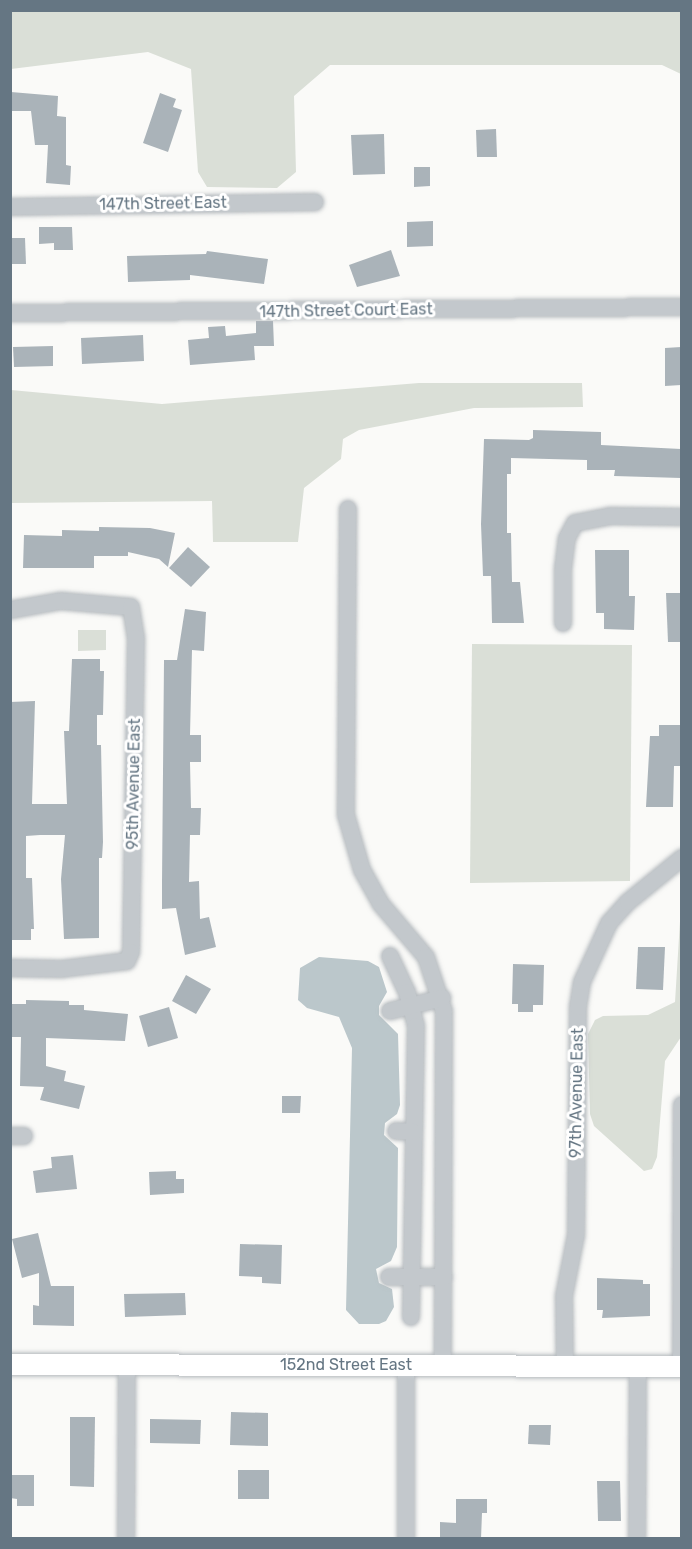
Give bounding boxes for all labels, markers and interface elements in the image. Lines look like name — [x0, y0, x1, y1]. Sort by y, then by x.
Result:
street label: 147th Street East — [99, 193, 227, 215]
street label: 147th Street Court East — [259, 300, 433, 322]
street label: 95th Avenue East — [123, 718, 145, 850]
street label: 97th Avenue East — [566, 1028, 588, 1158]
street label: 152nd Street East — [280, 1355, 412, 1375]

